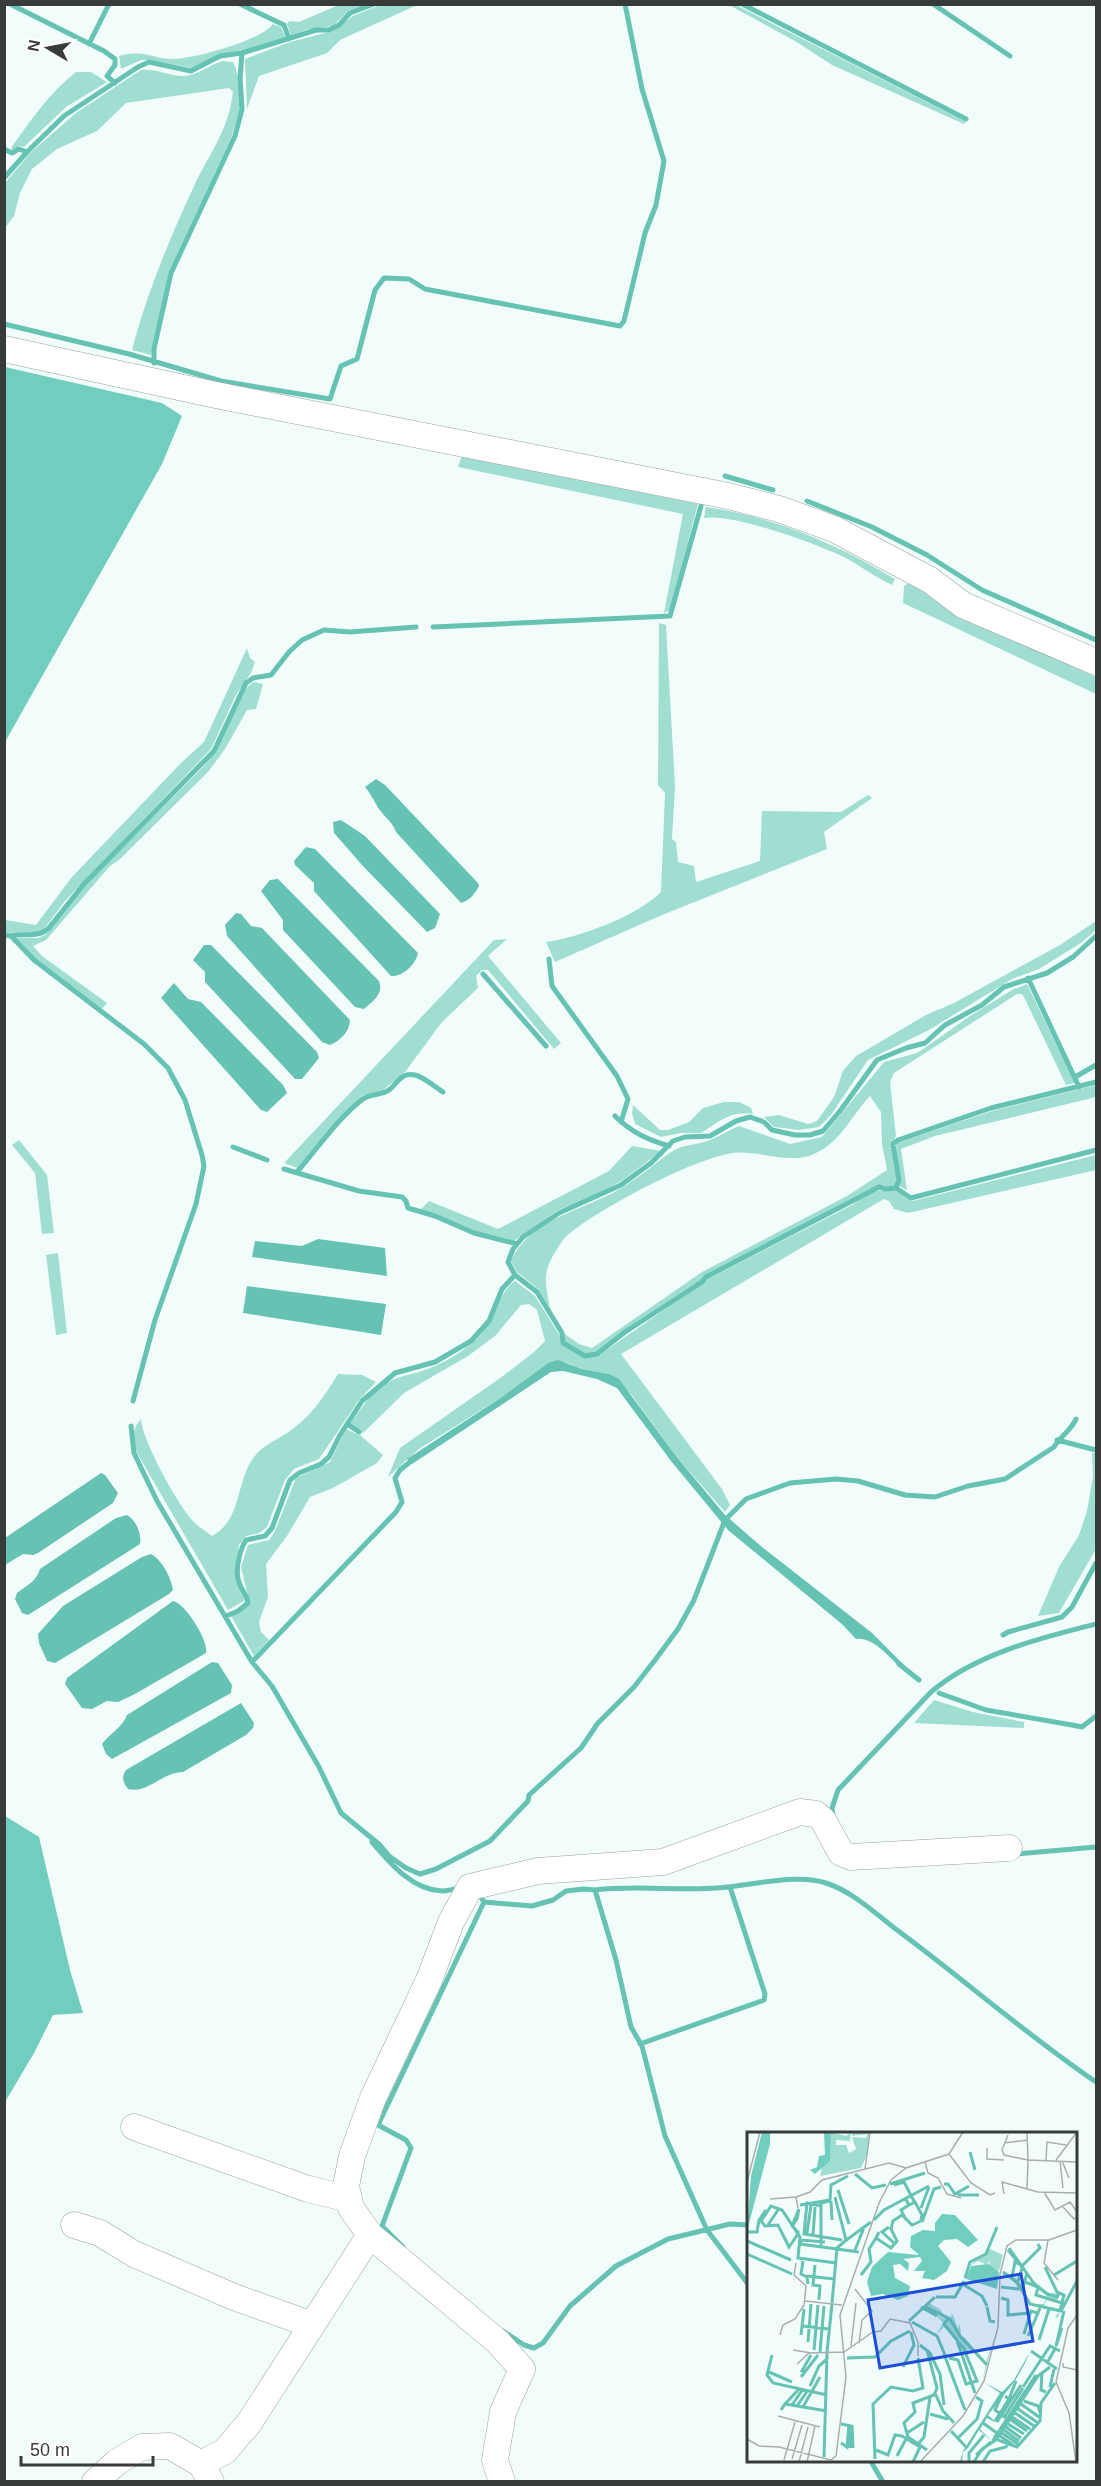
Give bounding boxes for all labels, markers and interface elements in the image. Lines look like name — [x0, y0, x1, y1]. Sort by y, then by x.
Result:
north arrow — [18, 18, 78, 78]
text: N — [24, 38, 43, 53]
inset map — [747, 2132, 1077, 2462]
scale bar — [21, 2429, 153, 2467]
text: 50 m — [30, 2440, 70, 2460]

